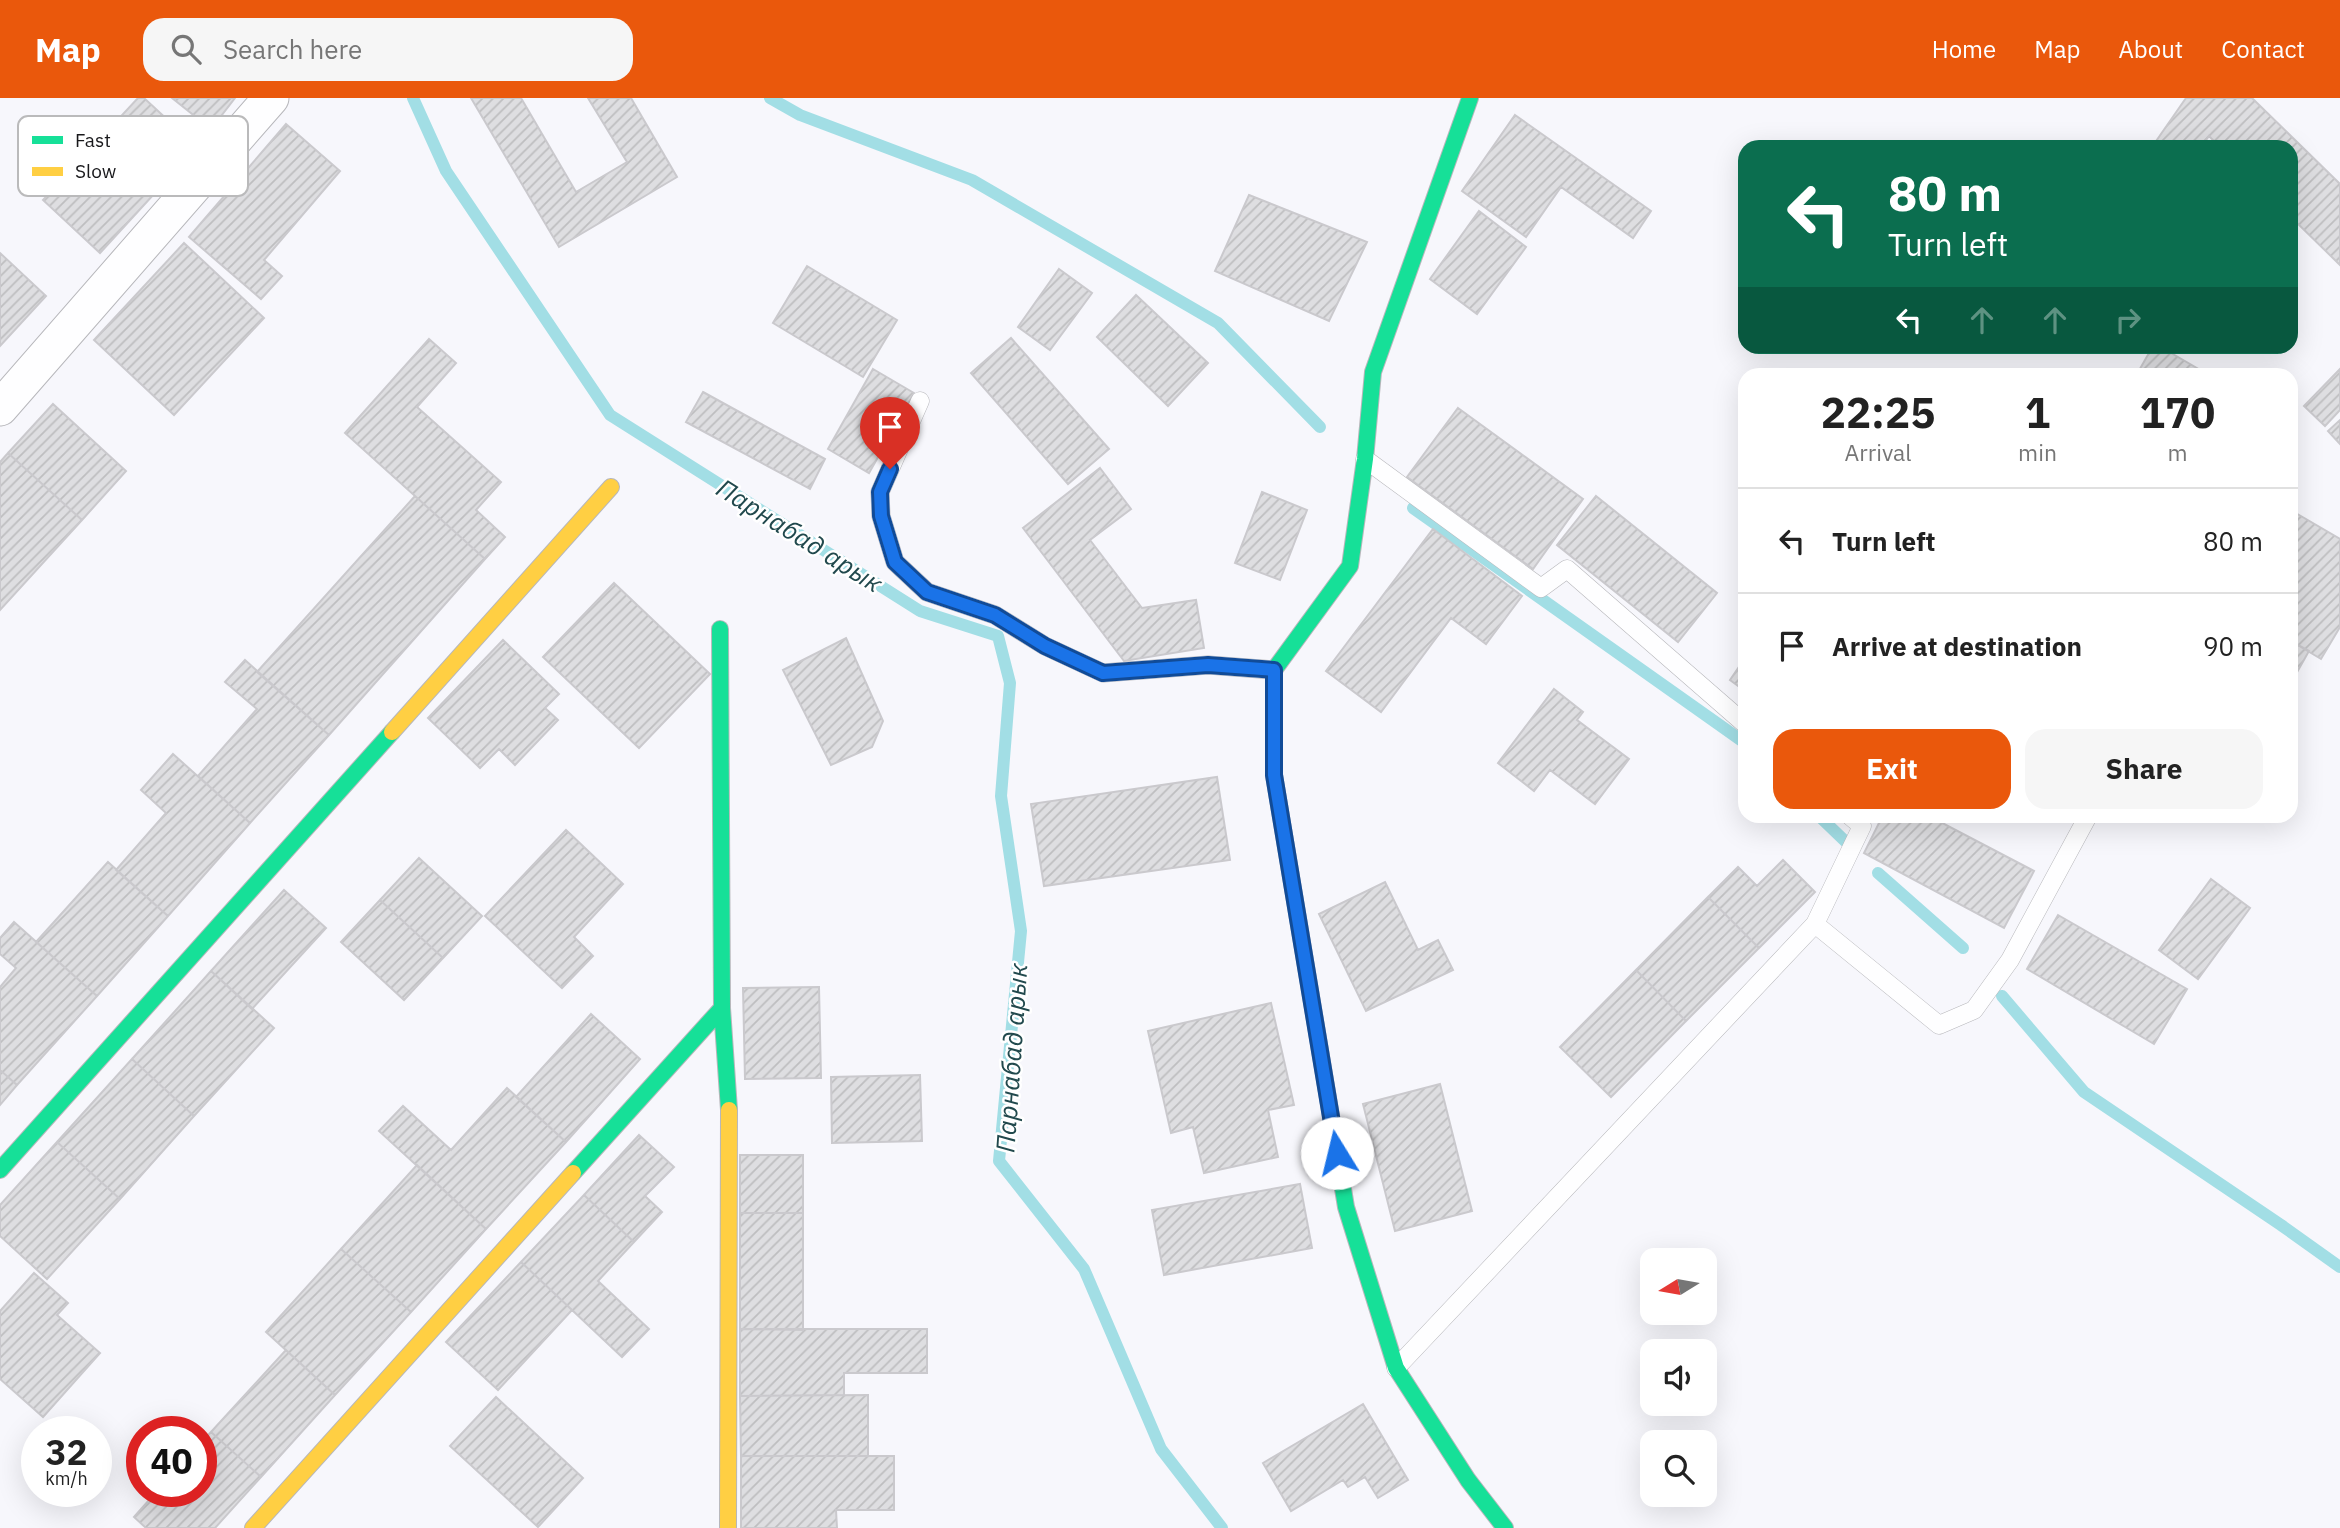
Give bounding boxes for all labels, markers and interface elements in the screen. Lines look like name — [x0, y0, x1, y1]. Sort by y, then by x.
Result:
search box — [143, 18, 633, 81]
text: Map — [35, 28, 101, 71]
icon: search — [167, 30, 205, 68]
text: Search here — [223, 32, 362, 66]
text: Home — [1932, 33, 1996, 65]
text: Map — [2034, 33, 2080, 65]
text: About — [2118, 33, 2183, 65]
text: Contact — [2221, 33, 2305, 65]
legend — [18, 116, 248, 196]
text: Fast — [75, 128, 111, 152]
text: Slow — [75, 159, 116, 183]
text: 80 m — [1888, 161, 2002, 224]
icon: left — [1773, 168, 1864, 259]
text: Turn left — [1888, 223, 2008, 265]
icon: left — [1890, 301, 1928, 339]
icon: ahead — [1963, 301, 2001, 339]
icon: ahead — [2036, 301, 2074, 339]
icon: right — [2109, 301, 2147, 339]
text: 22:25 — [1821, 385, 1935, 440]
text: 1 — [2025, 385, 2050, 440]
text: 170 — [2140, 385, 2215, 440]
pin — [860, 397, 920, 469]
icon: arrive — [871, 408, 909, 446]
text: Arrival — [1845, 437, 1912, 467]
text: min — [2018, 437, 2057, 467]
text: m — [2167, 437, 2188, 467]
water label: Парнабад арык — [711, 470, 890, 600]
icon: left — [1773, 522, 1811, 560]
text: Turn left — [1832, 524, 1935, 558]
text: 80 m — [2203, 524, 2263, 558]
icon: arrive — [1773, 627, 1811, 665]
text: Arrive at destination — [1832, 629, 2082, 663]
text: 90 m — [2203, 629, 2263, 663]
button: Exit — [1773, 729, 2011, 809]
button: Share — [2025, 729, 2263, 809]
water label: Парнабад арык — [987, 961, 1035, 1154]
position arrow — [1300, 1116, 1374, 1190]
north arrow — [1640, 1248, 1717, 1325]
map controls — [1640, 1248, 1717, 1507]
button: sound — [1640, 1339, 1717, 1416]
speed limit sign: 40 — [126, 1416, 217, 1507]
text: 32 — [45, 1429, 88, 1475]
button: search — [1640, 1430, 1717, 1507]
text: km/h — [45, 1467, 88, 1490]

